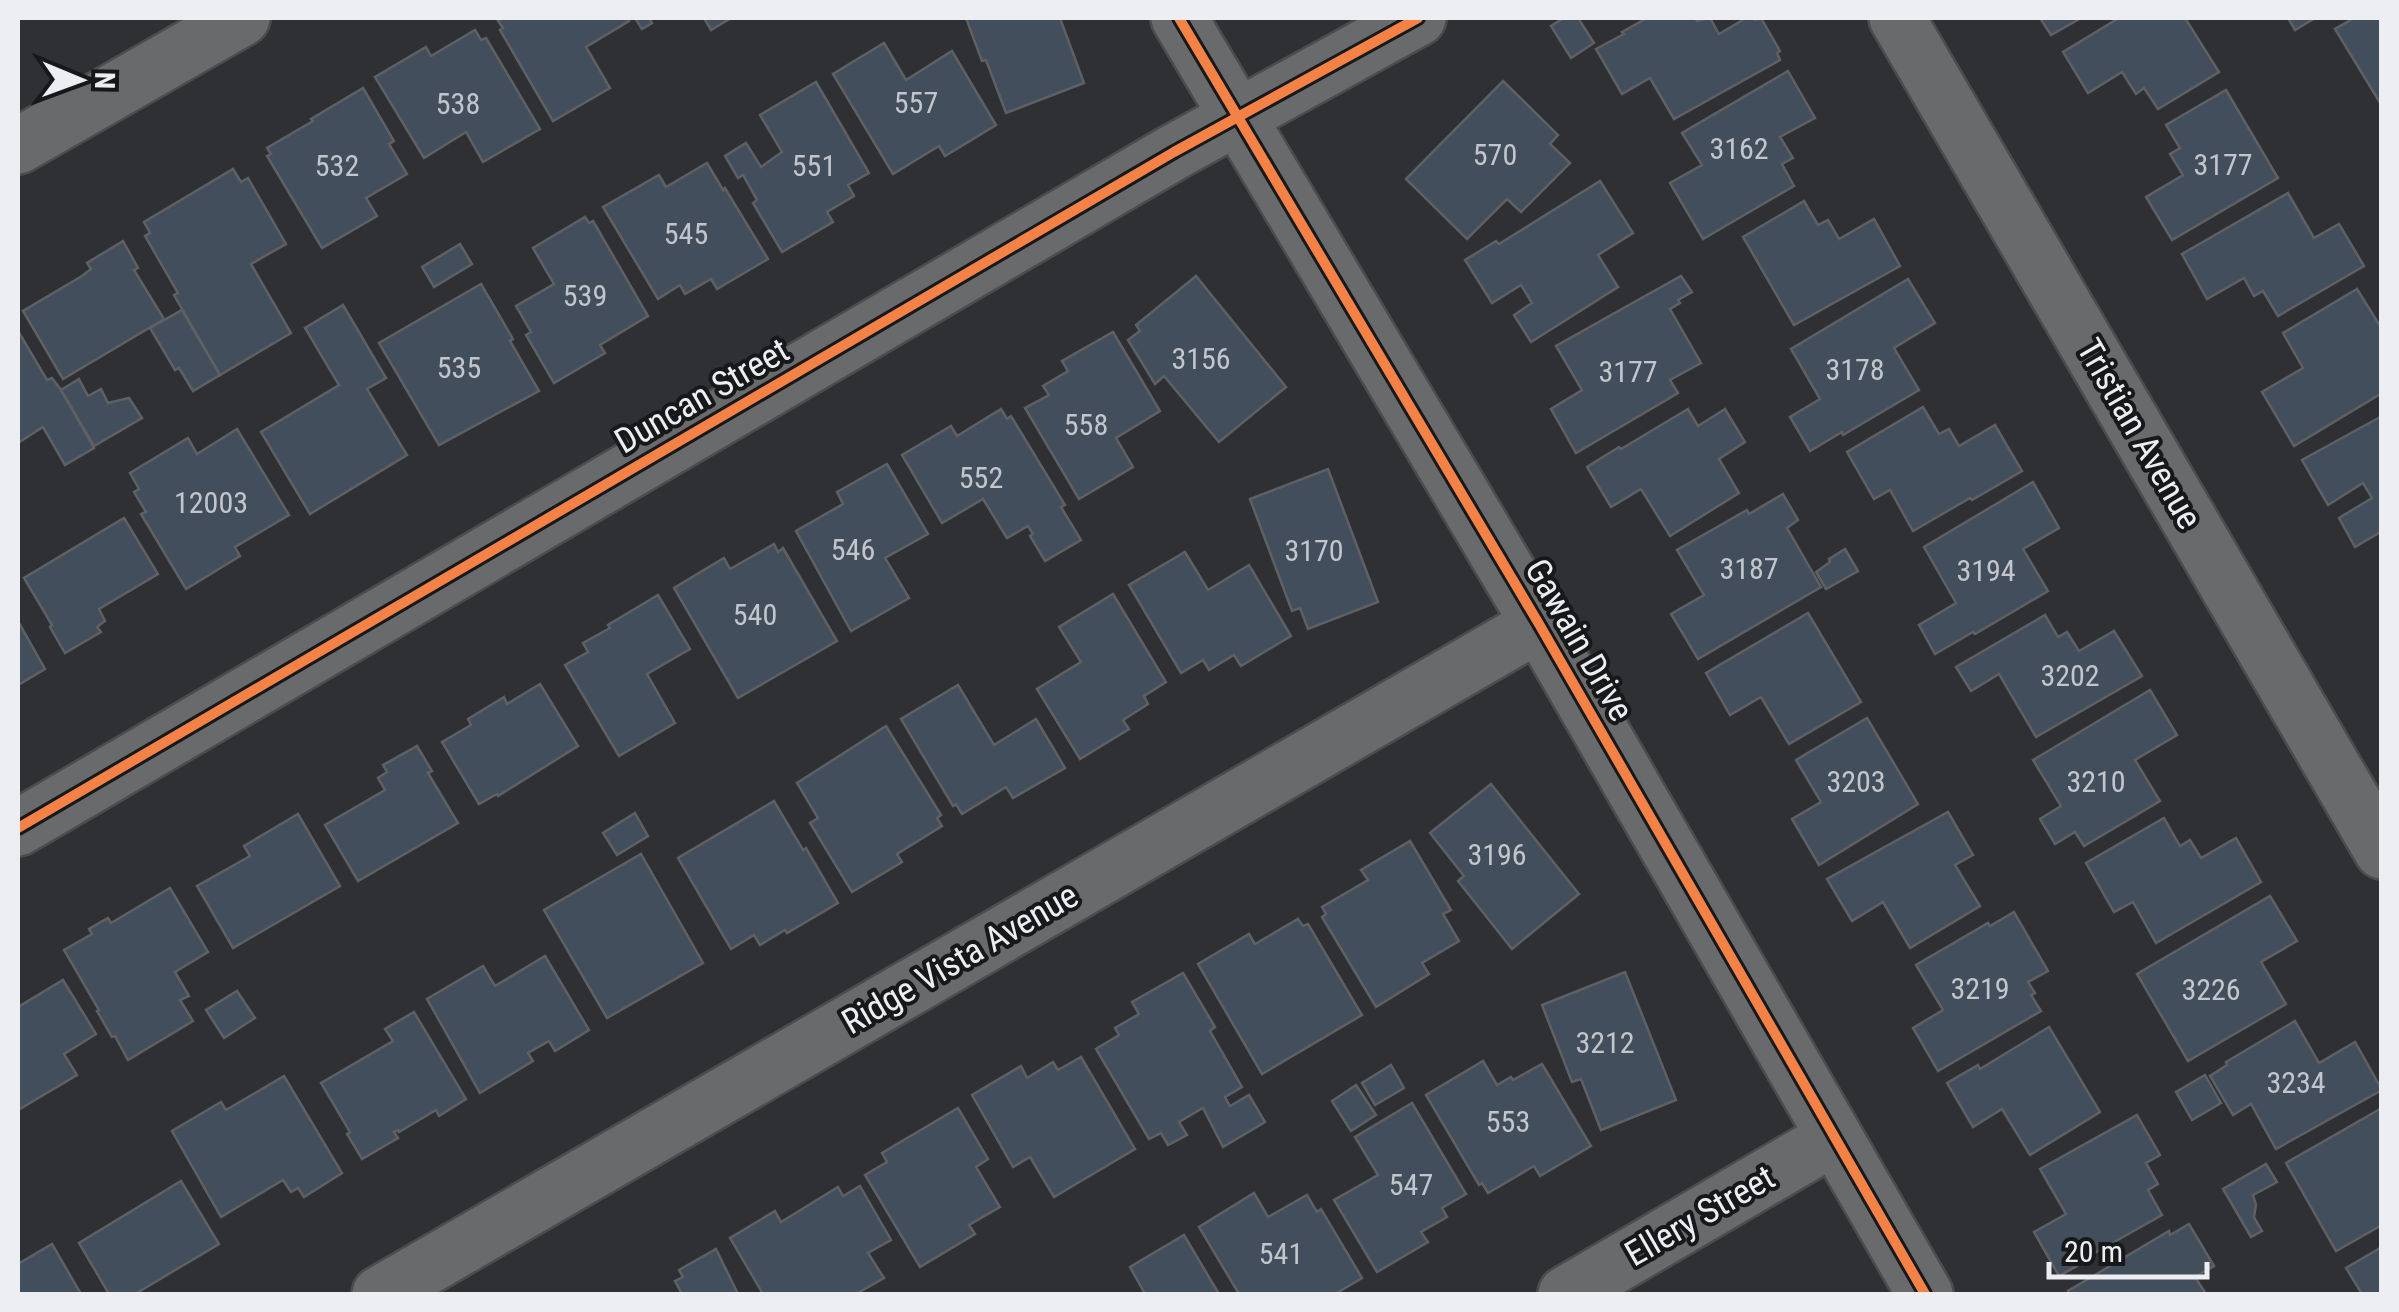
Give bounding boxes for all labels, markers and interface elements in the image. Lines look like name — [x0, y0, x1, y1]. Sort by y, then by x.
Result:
north arrow — [30, 30, 130, 130]
text: N — [88, 72, 121, 89]
house number: 557 — [894, 85, 938, 120]
house number: 538 — [436, 86, 480, 121]
house number: 3162 — [1709, 131, 1769, 166]
house number: 570 — [1473, 137, 1517, 172]
house number: 3177 — [2193, 147, 2253, 182]
house number: 532 — [315, 148, 359, 183]
house number: 551 — [792, 148, 836, 183]
house number: 545 — [664, 216, 708, 251]
house number: 539 — [563, 278, 607, 313]
street label: Duncan Street — [608, 330, 796, 462]
street label: Tristian Avenue — [2068, 332, 2210, 536]
house number: 3156 — [1171, 341, 1231, 376]
house number: 535 — [437, 350, 481, 385]
house number: 3178 — [1825, 352, 1885, 387]
house number: 3177 — [1598, 354, 1658, 389]
house number: 558 — [1064, 407, 1108, 442]
house number: 552 — [959, 460, 1003, 495]
house number: 12003 — [174, 485, 248, 520]
house number: 546 — [831, 532, 875, 567]
house number: 3170 — [1284, 533, 1344, 568]
house number: 3187 — [1719, 551, 1779, 586]
street label: Gawain Drive — [1516, 552, 1642, 728]
house number: 3194 — [1956, 553, 2016, 588]
house number: 540 — [733, 597, 777, 632]
house number: 3202 — [2040, 658, 2100, 693]
house number: 3203 — [1826, 764, 1886, 799]
house number: 3210 — [2066, 764, 2126, 799]
house number: 3196 — [1467, 837, 1527, 872]
street label: Ridge Vista Avenue — [835, 875, 1085, 1043]
house number: 3219 — [1950, 971, 2010, 1006]
house number: 3226 — [2181, 972, 2241, 1007]
house number: 3212 — [1575, 1025, 1635, 1060]
house number: 3234 — [2266, 1065, 2326, 1100]
house number: 553 — [1486, 1104, 1530, 1139]
street label: Ellery Street — [1618, 1157, 1782, 1275]
house number: 547 — [1389, 1167, 1433, 1202]
scale bar — [2049, 1217, 2206, 1279]
text: 20 m — [2064, 1234, 2123, 1269]
house number: 541 — [1259, 1236, 1303, 1271]

